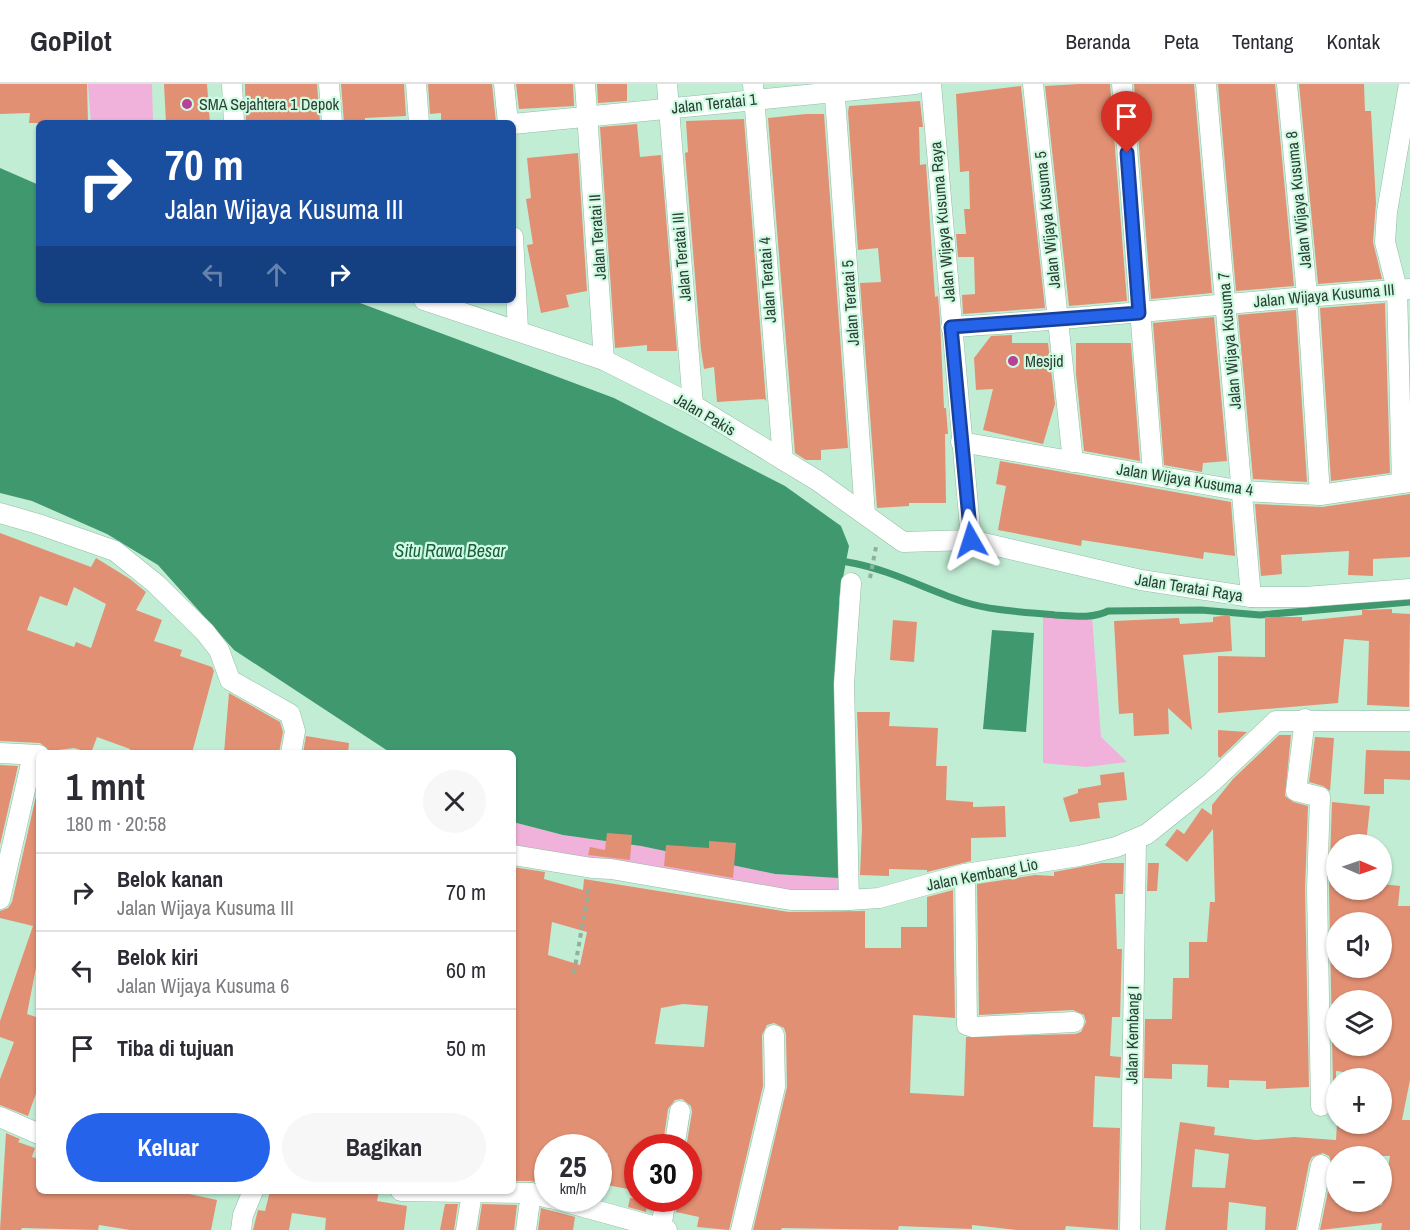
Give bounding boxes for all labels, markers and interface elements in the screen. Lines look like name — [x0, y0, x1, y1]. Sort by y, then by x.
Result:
text: GoPilot — [30, 22, 112, 60]
text: Beranda — [1066, 27, 1131, 56]
text: Peta — [1164, 27, 1199, 56]
text: Tentang — [1232, 27, 1293, 56]
text: Kontak — [1326, 27, 1380, 56]
street label: Jalan Teratai 1 — [670, 88, 759, 118]
pin — [1101, 91, 1152, 153]
place label: SMA Sejahtera 1 Depok — [199, 93, 339, 115]
marker: SMA Sejahtera 1 Depok — [180, 97, 194, 111]
icon: arrive — [1110, 100, 1143, 133]
street label: Jalan Wijaya Kusuma 8 — [1280, 130, 1316, 270]
text: 70 m — [165, 137, 244, 193]
street label: Jalan Wijaya Kusuma Raya — [924, 140, 960, 303]
icon: right — [66, 144, 144, 222]
street label: Jalan Wijaya Kusuma 5 — [1029, 150, 1065, 290]
text: Jalan Wijaya Kusuma III — [165, 191, 404, 227]
street label: Jalan Teratai II — [583, 193, 611, 281]
street label: Jalan Teratai III — [666, 211, 696, 303]
street label: Jalan Teratai 4 — [753, 236, 781, 324]
icon: left — [197, 258, 230, 291]
icon: ahead — [260, 258, 293, 291]
icon: right — [323, 258, 356, 291]
street label: Jalan Teratai 5 — [836, 259, 864, 347]
street label: Jalan Wijaya Kusuma 7 — [1212, 271, 1246, 411]
street label: Jalan Wijaya Kusuma III — [1253, 278, 1395, 312]
place label: Mesjid — [1025, 350, 1064, 372]
marker: Mesjid — [1006, 354, 1020, 368]
street label: Jalan Pakis — [670, 388, 740, 440]
street label: Jalan Wijaya Kusuma 4 — [1115, 457, 1255, 501]
position arrow — [939, 508, 1003, 572]
water label: Situ Rawa Besar — [395, 538, 506, 563]
street label: Jalan Teratai Raya — [1133, 568, 1245, 607]
text: 1 mnt — [66, 763, 145, 811]
button: close — [423, 770, 486, 833]
text: 180 m · 20:58 — [66, 810, 166, 837]
north arrow — [1326, 834, 1392, 900]
map controls — [1326, 834, 1392, 1212]
street label: Jalan Kembang Lio — [924, 852, 1040, 896]
text: Belok kanan — [117, 864, 223, 894]
icon: right — [66, 876, 99, 909]
text: 70 m — [446, 877, 486, 907]
text: Jalan Wijaya Kusuma III — [117, 894, 294, 921]
button: sound — [1326, 912, 1392, 978]
text: Belok kiri — [117, 942, 198, 972]
icon: left — [66, 954, 99, 987]
text: 60 m — [446, 955, 486, 985]
text: Jalan Wijaya Kusuma 6 — [117, 972, 289, 999]
street label: Jalan Kembang I — [1120, 986, 1144, 1084]
button: layers — [1326, 990, 1392, 1056]
icon: arrive — [66, 1032, 99, 1065]
text: Tiba di tujuan — [117, 1033, 234, 1063]
text: 50 m — [446, 1033, 486, 1063]
button: + — [1326, 1068, 1392, 1134]
button: Keluar — [66, 1113, 270, 1182]
button: Bagikan — [282, 1113, 486, 1182]
speed limit sign: 30 — [624, 1134, 702, 1212]
text: 25 — [559, 1146, 587, 1186]
button: − — [1326, 1146, 1392, 1212]
text: km/h — [560, 1178, 586, 1199]

